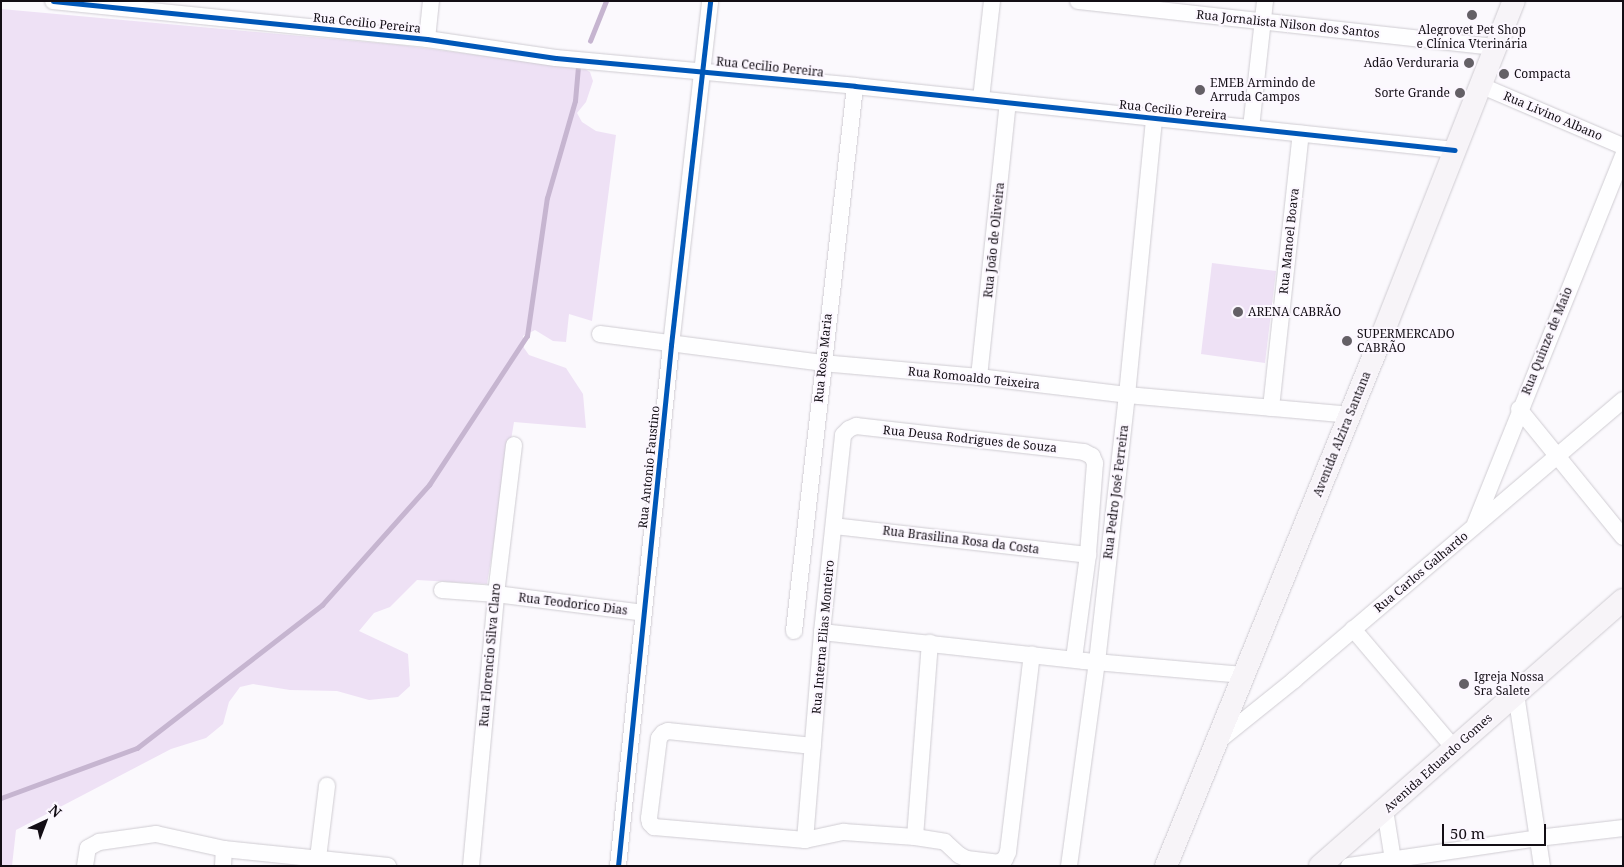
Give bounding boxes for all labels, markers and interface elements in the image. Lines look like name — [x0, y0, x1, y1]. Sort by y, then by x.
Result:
street label: Rua Jornalista Nilson dos Santos — [1196, 7, 1380, 41]
marker: Alegrovet Pet Shop e Clínica Vterinária — [1466, 9, 1478, 21]
street label: Rua Cecilio Pereira — [312, 10, 422, 36]
place label: Alegrovet Pet Shop e Clínica Vterinária — [1417, 23, 1527, 51]
street label: Rua Cecilio Pereira — [715, 54, 825, 80]
place label: Adão Verduraria — [1364, 56, 1459, 70]
marker: Adão Verduraria — [1463, 57, 1475, 69]
place label: Compacta — [1514, 67, 1571, 81]
marker: Compacta — [1498, 68, 1510, 80]
place label: EMEB Armindo de Arruda Campos — [1210, 76, 1315, 104]
marker: EMEB Armindo de Arruda Campos — [1194, 84, 1206, 96]
place label: Sorte Grande — [1375, 86, 1450, 100]
marker: Sorte Grande — [1454, 87, 1466, 99]
street label: Rua Livino Albano — [1501, 89, 1605, 143]
street label: Rua Cecilio Pereira — [1118, 97, 1228, 123]
street label: Rua João de Oliveira — [981, 182, 1007, 298]
street label: Rua Manoel Boava — [1276, 187, 1302, 295]
street label: Rua Quinze de Maio — [1519, 285, 1575, 397]
place label: ARENA CABRÃO — [1248, 305, 1341, 319]
marker: ARENA CABRÃO — [1232, 306, 1244, 318]
street label: Rua Rosa Maria — [811, 313, 835, 403]
place label: SUPERMERCADO CABRÃO — [1357, 327, 1455, 355]
marker: SUPERMERCADO CABRÃO — [1341, 335, 1353, 347]
street label: Rua Romoaldo Teixeira — [907, 364, 1041, 392]
street label: Avenida Alzira Santana — [1310, 369, 1374, 499]
street label: Rua Antonio Faustino — [635, 405, 663, 529]
street label: Rua Deusa Rodrigues de Souza — [882, 423, 1058, 455]
street label: Rua Pedro José Ferreira — [1101, 424, 1131, 560]
street label: Rua Brasilina Rosa da Costa — [882, 523, 1040, 557]
street label: Rua Carlos Galhardo — [1371, 529, 1471, 615]
street label: Rua Interna Elias Monteiro — [809, 559, 837, 715]
street label: Rua Florencio Silva Claro — [477, 583, 503, 727]
street label: Rua Teodorico Dias — [518, 590, 628, 618]
place label: Igreja Nossa Sra Salete — [1474, 670, 1544, 698]
marker: Igreja Nossa Sra Salete — [1458, 678, 1470, 690]
street label: Avenida Eduardo Gomes — [1381, 711, 1495, 815]
north arrow — [20, 797, 70, 847]
text: N — [45, 800, 66, 821]
scale bar — [1444, 814, 1548, 846]
text: 50 m — [1450, 823, 1485, 843]

